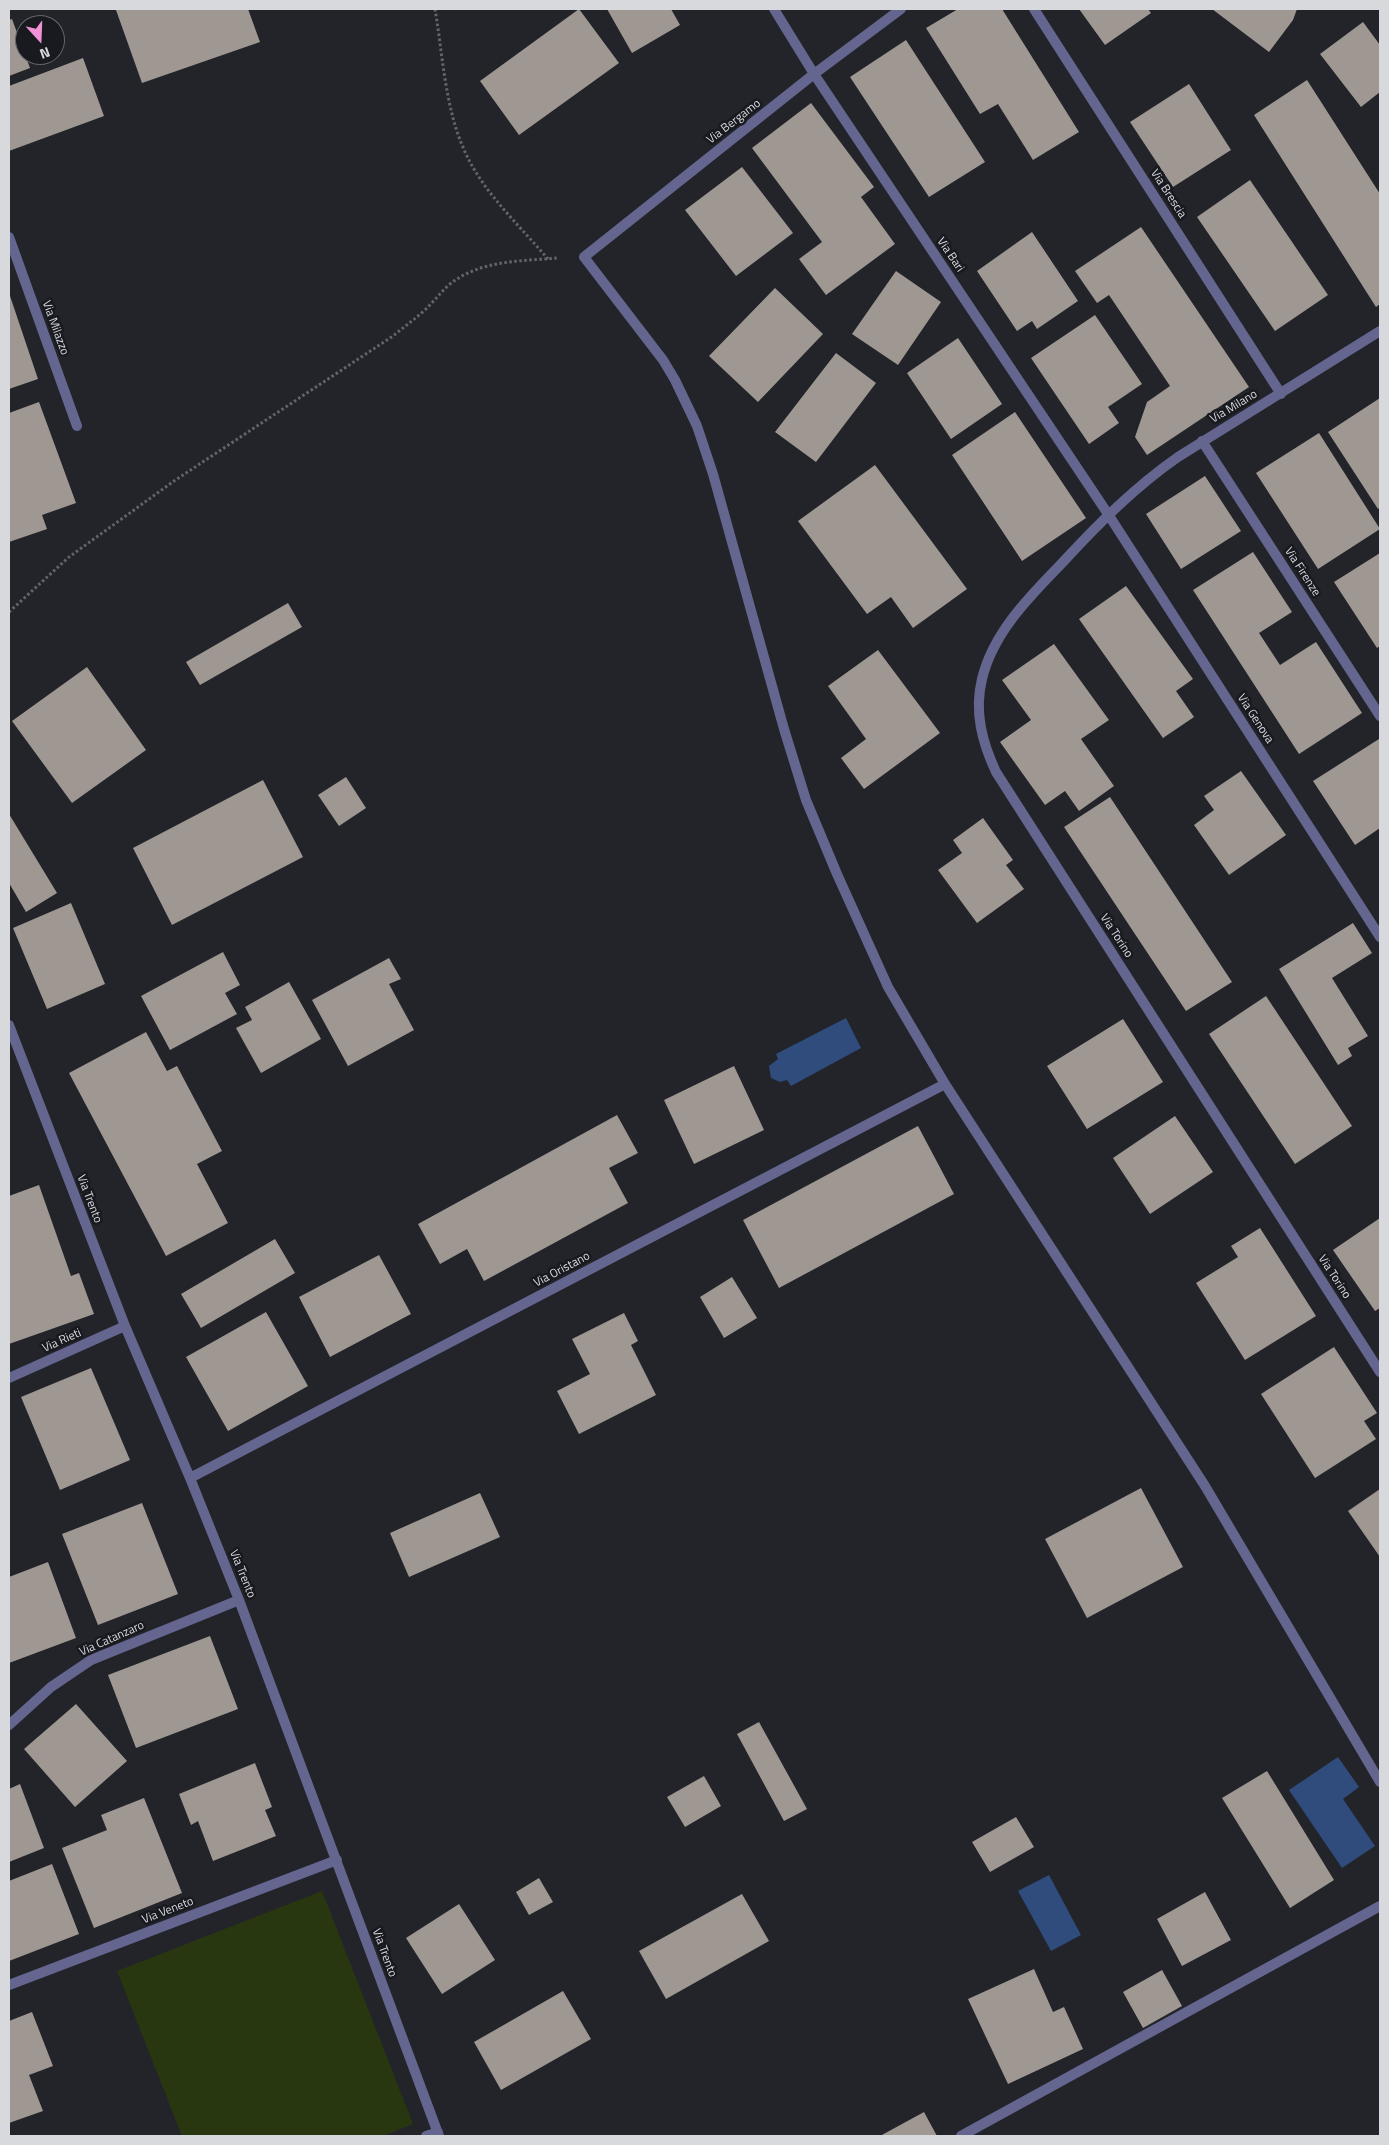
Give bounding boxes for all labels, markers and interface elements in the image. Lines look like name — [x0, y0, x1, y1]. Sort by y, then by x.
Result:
north arrow — [15, 15, 65, 65]
text: N — [37, 42, 53, 65]
street label: Via Bergamo — [704, 97, 764, 147]
street label: Via Brescia — [1147, 167, 1189, 221]
street label: Via Bari — [933, 235, 967, 275]
street label: Via Milazzo — [38, 299, 72, 357]
street label: Via Milano — [1208, 387, 1260, 427]
street label: Via Firenze — [1281, 545, 1323, 599]
street label: Via Genova — [1234, 692, 1276, 746]
street label: Via Torino — [1097, 911, 1135, 961]
street label: Via Trento — [73, 1173, 105, 1225]
street label: Via Oristano — [531, 1249, 593, 1291]
street label: Via Torino — [1315, 1252, 1353, 1302]
street label: Via Rieti — [40, 1326, 84, 1356]
street label: Via Trento — [226, 1548, 258, 1600]
street label: Via Catanzaro — [77, 1618, 147, 1660]
street label: Via Veneto — [140, 1895, 196, 1927]
street label: Via Trento — [369, 1927, 399, 1979]

